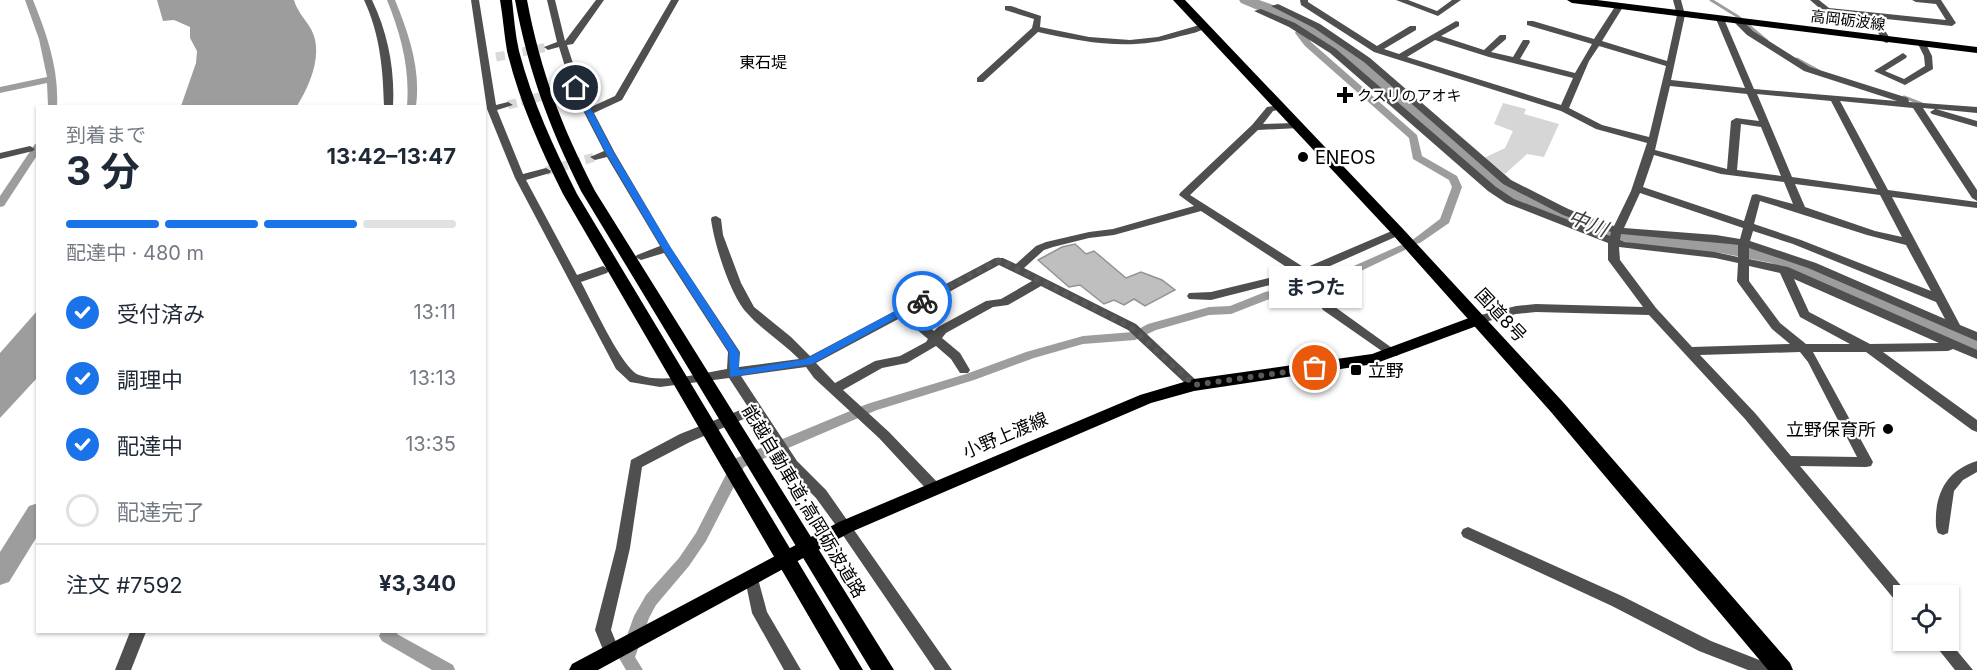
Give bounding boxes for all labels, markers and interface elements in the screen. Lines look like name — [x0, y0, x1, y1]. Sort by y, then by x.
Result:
street label: 高岡砺波線 — [1810, 6, 1886, 34]
district label: 東石堤 — [739, 52, 787, 72]
pin — [550, 62, 601, 113]
icon: home — [559, 71, 592, 104]
place label: クスリのアオキ — [1357, 86, 1462, 105]
marker: クスリのアオキ — [1338, 88, 1352, 102]
text: 到着まで — [66, 123, 146, 147]
text: 13:42–13:47 — [327, 143, 456, 169]
text: 3 分 — [66, 147, 139, 194]
place label: ENEOS — [1315, 147, 1376, 168]
marker: ENEOS — [1296, 150, 1310, 164]
water label: 中川 — [1565, 205, 1613, 242]
text: 配達中 · 480 m — [66, 241, 204, 265]
callout: まつた — [1268, 266, 1362, 308]
courier — [892, 271, 952, 331]
text: まつた — [1286, 275, 1346, 299]
street label: 国道8号 — [1471, 284, 1531, 346]
icon: bike — [906, 285, 939, 318]
icon: check — [66, 296, 99, 329]
text: 13:11 — [413, 300, 456, 324]
text: 受付済み — [117, 301, 205, 327]
pin — [1289, 342, 1340, 393]
icon: bag — [1298, 351, 1331, 384]
place label: 立野 — [1368, 360, 1404, 381]
icon: check — [66, 362, 99, 395]
marker: 立野 — [1349, 363, 1363, 377]
text: 13:13 — [409, 366, 456, 390]
text: 調理中 — [117, 367, 183, 393]
street label: 能越自動車道;高岡砺波道路 — [738, 401, 870, 601]
street label: 小野上渡線 — [959, 408, 1051, 462]
place label: 立野保育所 — [1786, 419, 1876, 440]
marker: 立野保育所 — [1881, 422, 1895, 436]
icon: check — [66, 428, 99, 461]
text: 13:35 — [405, 432, 456, 456]
text: 配達中 — [117, 433, 183, 459]
text: 配達完了 — [117, 499, 205, 525]
text: ¥3,340 — [379, 570, 456, 596]
text: 注文 #7592 — [66, 572, 183, 598]
map controls — [1893, 585, 1959, 651]
button: locate — [1893, 585, 1959, 651]

